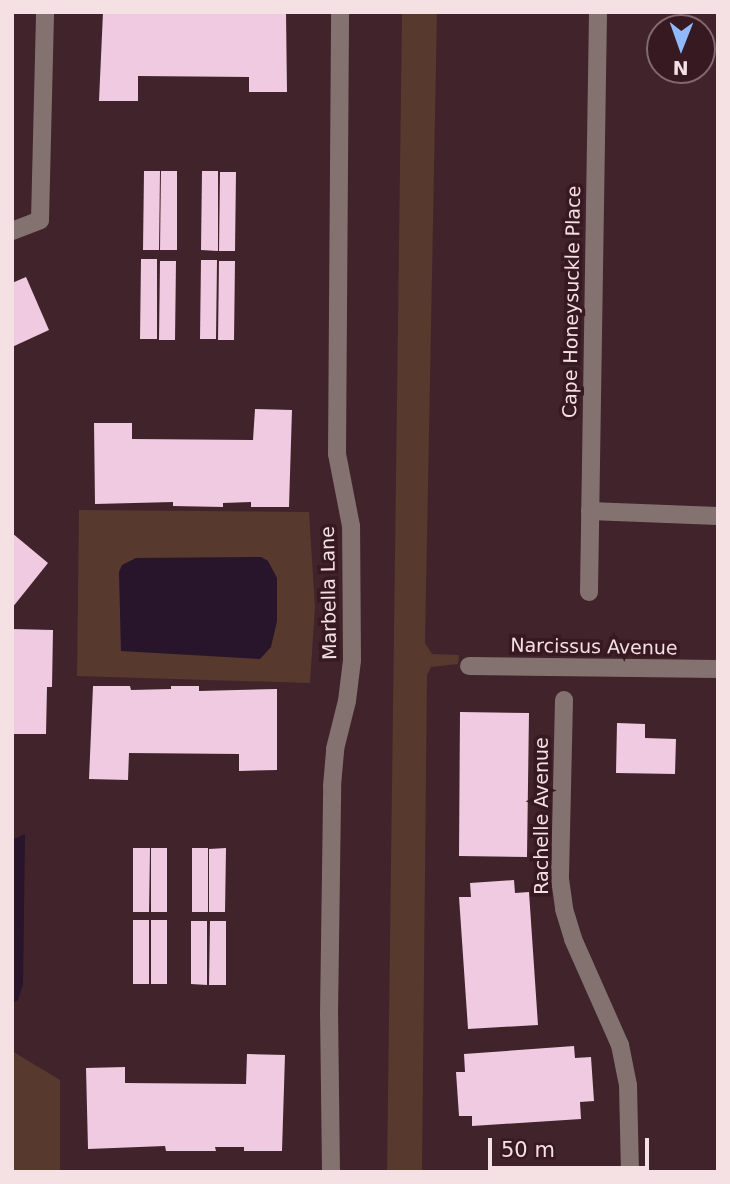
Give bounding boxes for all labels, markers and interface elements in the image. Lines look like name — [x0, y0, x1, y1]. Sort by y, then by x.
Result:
north arrow — [646, 14, 716, 84]
text: N — [673, 57, 689, 79]
street label: Cape Honeysuckle Place — [559, 186, 585, 418]
street label: Marbella Lane — [316, 526, 342, 660]
street label: Narcissus Avenue — [510, 634, 678, 660]
street label: Rachelle Avenue — [531, 737, 553, 895]
scale bar — [492, 1124, 653, 1168]
text: 50 m — [501, 1138, 555, 1162]

